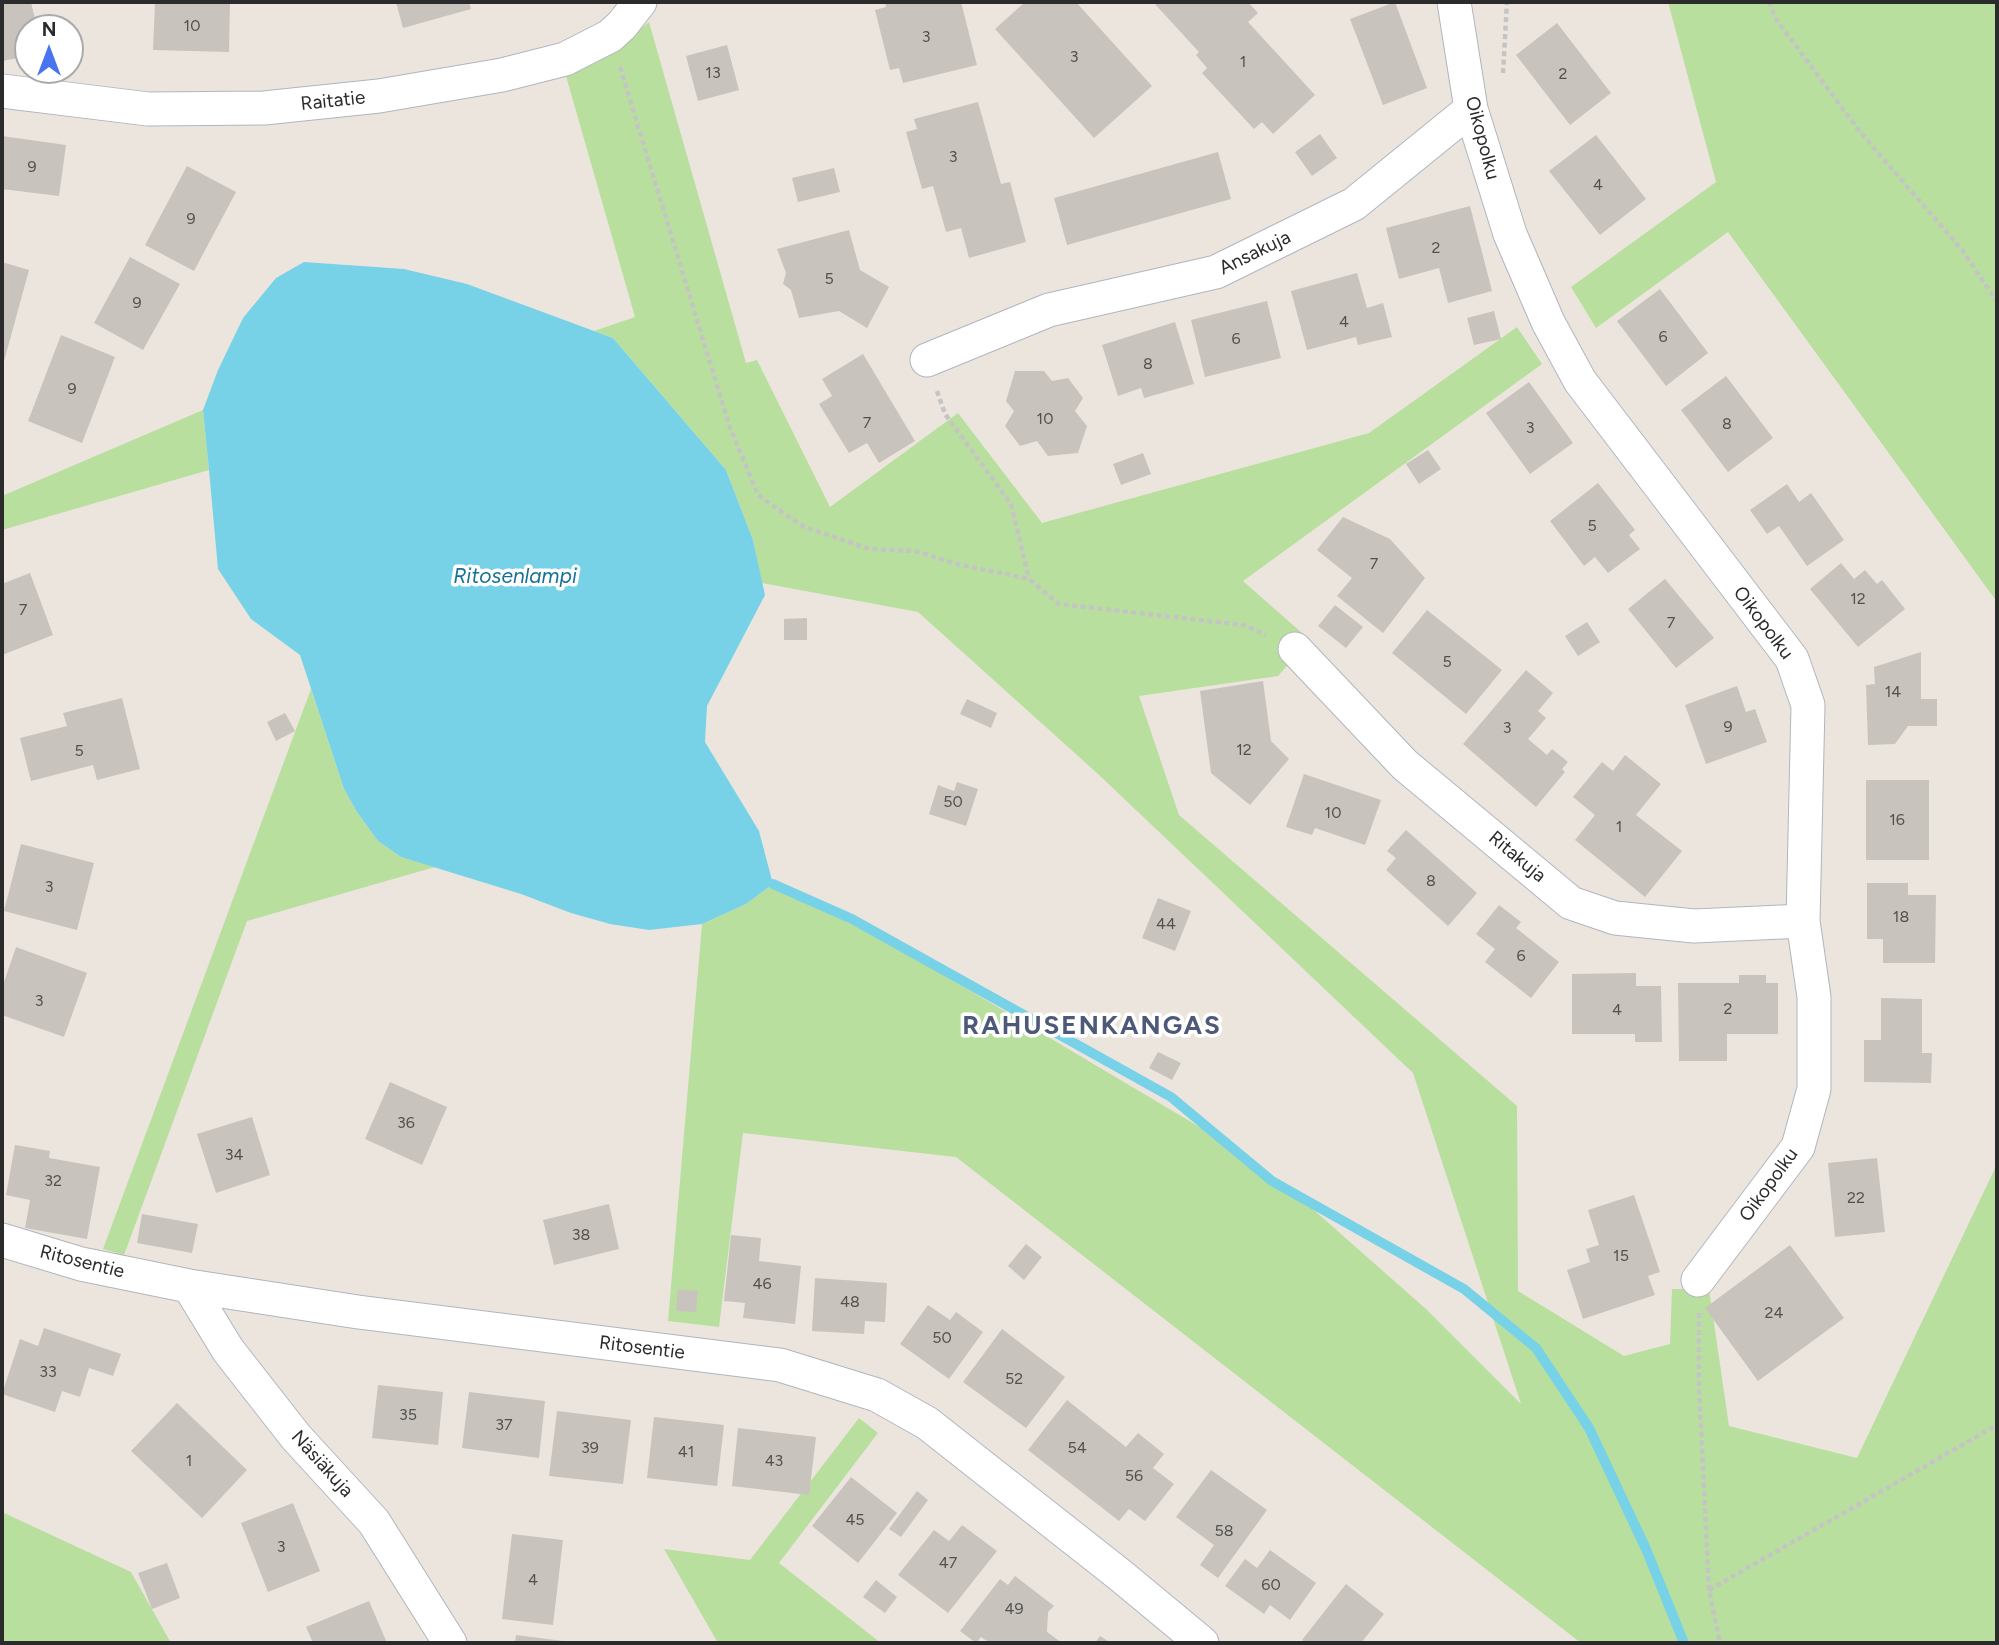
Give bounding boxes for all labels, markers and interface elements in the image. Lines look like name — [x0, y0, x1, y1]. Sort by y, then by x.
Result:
north arrow — [14, 14, 84, 84]
house number: 10 — [184, 16, 200, 36]
text: N — [42, 18, 56, 41]
house number: 3 — [922, 27, 930, 47]
house number: 3 — [1070, 47, 1078, 67]
house number: 1 — [1240, 52, 1246, 72]
house number: 13 — [705, 63, 721, 83]
house number: 2 — [1559, 64, 1567, 84]
street label: Raitatie — [300, 86, 366, 116]
street label: Oikopolku — [1460, 94, 1504, 182]
house number: 3 — [949, 147, 957, 167]
house number: 9 — [27, 157, 37, 177]
house number: 4 — [1593, 175, 1603, 195]
house number: 9 — [186, 209, 196, 229]
street label: Ansakuja — [1216, 226, 1294, 280]
house number: 2 — [1432, 238, 1440, 258]
house number: 5 — [824, 269, 834, 289]
house number: 9 — [132, 293, 142, 313]
house number: 4 — [1339, 312, 1349, 332]
house number: 6 — [1658, 327, 1668, 347]
house number: 6 — [1231, 329, 1241, 349]
house number: 8 — [1143, 354, 1153, 374]
house number: 9 — [67, 379, 77, 399]
house number: 10 — [1037, 409, 1053, 429]
house number: 7 — [863, 413, 871, 433]
house number: 8 — [1722, 414, 1732, 434]
house number: 3 — [1526, 418, 1534, 438]
house number: 5 — [1587, 516, 1597, 536]
house number: 7 — [1370, 554, 1378, 574]
water label: Ritosenlampi — [453, 564, 577, 590]
street label: Oikopolku — [1728, 582, 1798, 664]
house number: 12 — [1850, 589, 1866, 609]
house number: 7 — [19, 600, 27, 620]
house number: 7 — [1667, 613, 1675, 633]
house number: 5 — [1442, 652, 1452, 672]
house number: 14 — [1885, 682, 1901, 702]
house number: 9 — [1723, 717, 1733, 737]
house number: 3 — [1503, 718, 1511, 738]
house number: 12 — [1236, 740, 1252, 760]
house number: 5 — [74, 741, 84, 761]
house number: 50 — [943, 792, 963, 812]
house number: 10 — [1325, 803, 1341, 823]
house number: 16 — [1889, 810, 1905, 830]
house number: 1 — [1616, 817, 1622, 837]
street label: Ritakuja — [1484, 826, 1550, 888]
house number: 8 — [1426, 871, 1436, 891]
house number: 3 — [45, 877, 53, 897]
house number: 18 — [1893, 907, 1909, 927]
house number: 44 — [1156, 914, 1176, 934]
house number: 6 — [1516, 946, 1526, 966]
house number: 3 — [35, 991, 43, 1011]
house number: 2 — [1724, 999, 1732, 1019]
house number: 4 — [1612, 1000, 1622, 1020]
district label: RAHUSENKANGAS — [964, 1010, 1220, 1042]
house number: 36 — [397, 1113, 415, 1133]
street label: Oikopolku — [1735, 1144, 1803, 1226]
house number: 34 — [225, 1145, 243, 1165]
house number: 32 — [44, 1171, 62, 1191]
house number: 22 — [1847, 1188, 1865, 1208]
house number: 38 — [572, 1225, 590, 1245]
street label: Ritosentie — [37, 1241, 127, 1283]
house number: 15 — [1613, 1246, 1629, 1266]
house number: 46 — [753, 1274, 771, 1294]
house number: 48 — [840, 1292, 860, 1312]
house number: 24 — [1765, 1303, 1783, 1323]
house number: 50 — [932, 1328, 952, 1348]
street label: Ritosentie — [598, 1331, 686, 1365]
house number: 33 — [39, 1362, 57, 1382]
house number: 52 — [1005, 1369, 1023, 1389]
house number: 35 — [399, 1405, 417, 1425]
house number: 37 — [495, 1415, 513, 1435]
street label: Näsiäkuja — [286, 1426, 358, 1502]
house number: 39 — [581, 1438, 599, 1458]
house number: 54 — [1067, 1438, 1087, 1458]
house number: 41 — [678, 1442, 694, 1462]
house number: 1 — [186, 1451, 192, 1471]
house number: 43 — [765, 1451, 783, 1471]
house number: 56 — [1125, 1466, 1143, 1486]
house number: 45 — [845, 1510, 865, 1530]
house number: 58 — [1214, 1521, 1234, 1541]
house number: 3 — [277, 1537, 285, 1557]
house number: 47 — [939, 1553, 957, 1573]
house number: 4 — [528, 1570, 538, 1590]
house number: 60 — [1261, 1575, 1281, 1595]
house number: 49 — [1005, 1599, 1023, 1619]

